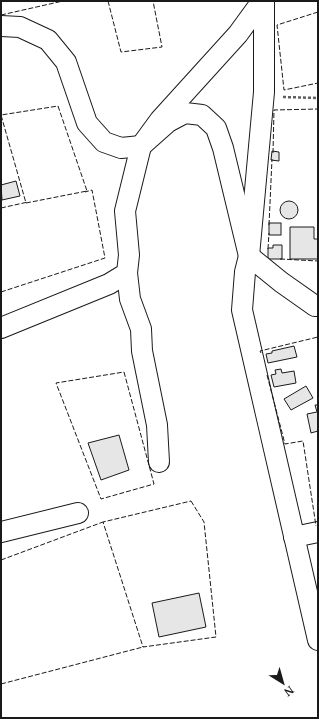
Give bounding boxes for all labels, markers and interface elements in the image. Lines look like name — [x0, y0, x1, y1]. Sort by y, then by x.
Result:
north arrow — [263, 663, 303, 703]
text: N — [281, 683, 297, 700]

